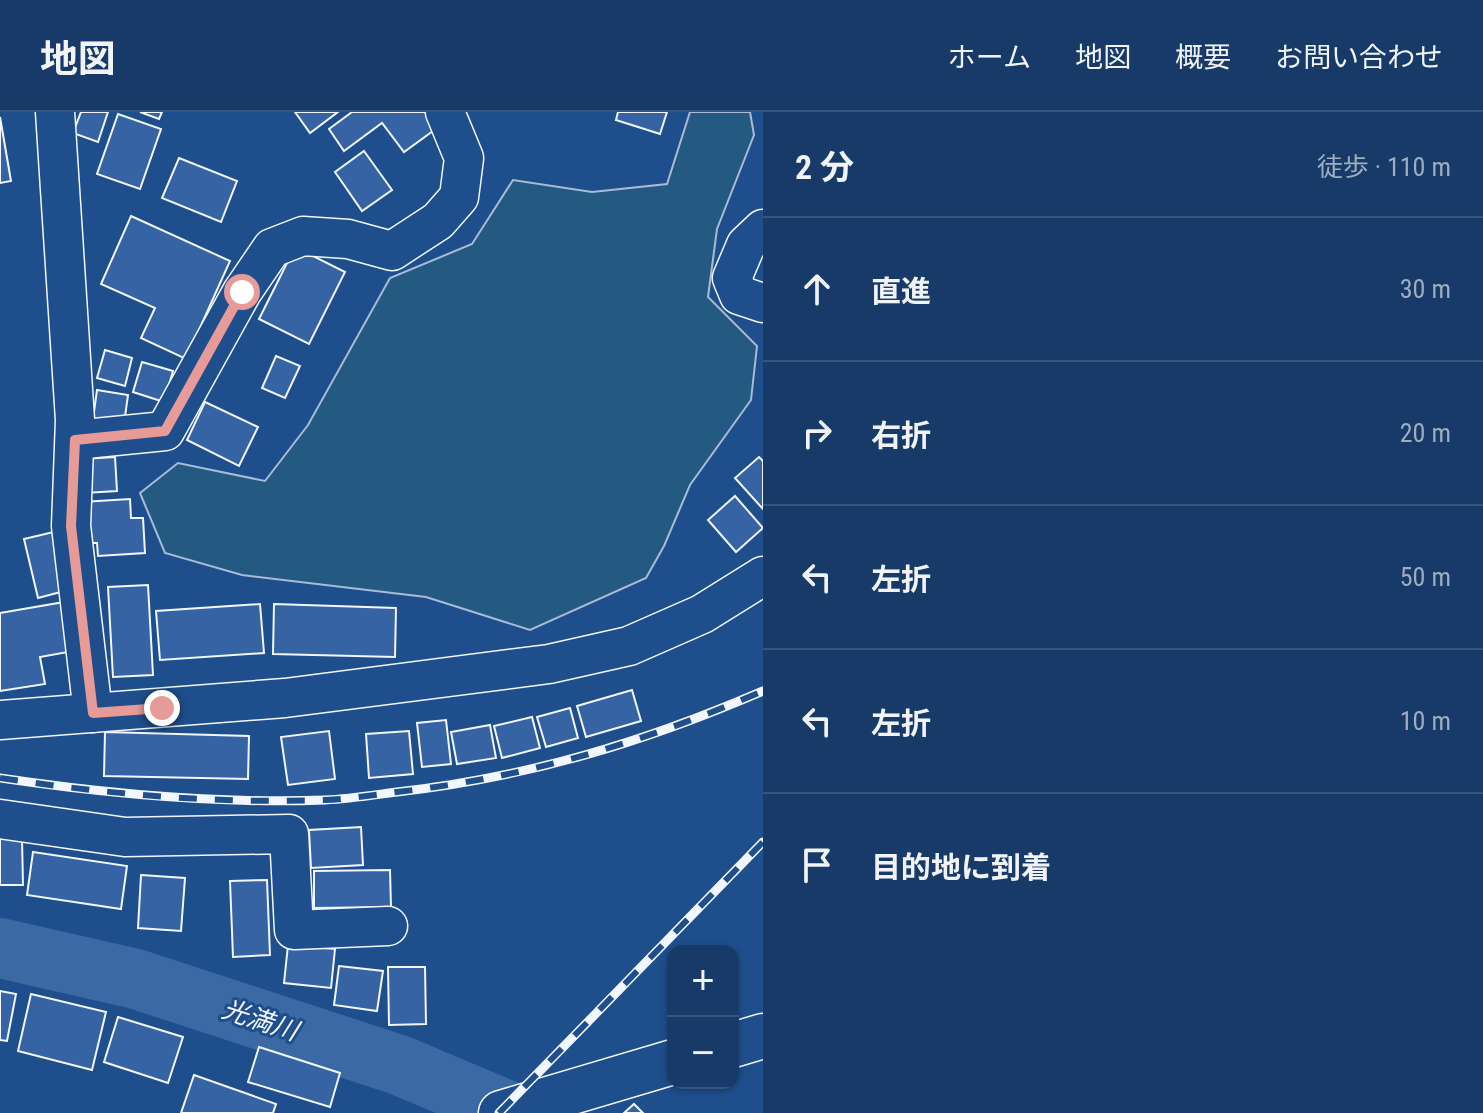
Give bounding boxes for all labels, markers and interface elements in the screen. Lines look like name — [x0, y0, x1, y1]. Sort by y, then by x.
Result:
text: 地図 — [40, 37, 116, 81]
text: ホーム — [948, 41, 1031, 74]
text: 地図 — [1075, 41, 1131, 74]
text: 概要 — [1175, 41, 1231, 74]
text: お問い合わせ — [1275, 41, 1443, 74]
text: 2 分 — [795, 147, 854, 187]
text: 徒歩 · 110 m — [1317, 152, 1451, 182]
icon: ahead — [795, 267, 839, 311]
route start — [224, 274, 260, 310]
text: 直進 — [871, 274, 931, 309]
text: 30 m — [1400, 274, 1451, 304]
icon: right — [795, 411, 839, 455]
text: 右折 — [871, 418, 931, 453]
text: 20 m — [1400, 418, 1451, 448]
icon: left — [795, 555, 839, 599]
text: 左折 — [871, 562, 931, 597]
text: 50 m — [1400, 562, 1451, 592]
route end — [144, 690, 180, 726]
icon: left — [795, 699, 839, 743]
text: 左折 — [871, 706, 931, 741]
text: 10 m — [1400, 706, 1451, 736]
icon: arrive — [795, 843, 839, 887]
text: 目的地に到着 — [871, 850, 1051, 885]
map controls — [667, 945, 739, 1089]
button: + — [667, 945, 739, 1017]
water label: 光満川 — [218, 994, 305, 1047]
button: − — [667, 1017, 739, 1089]

